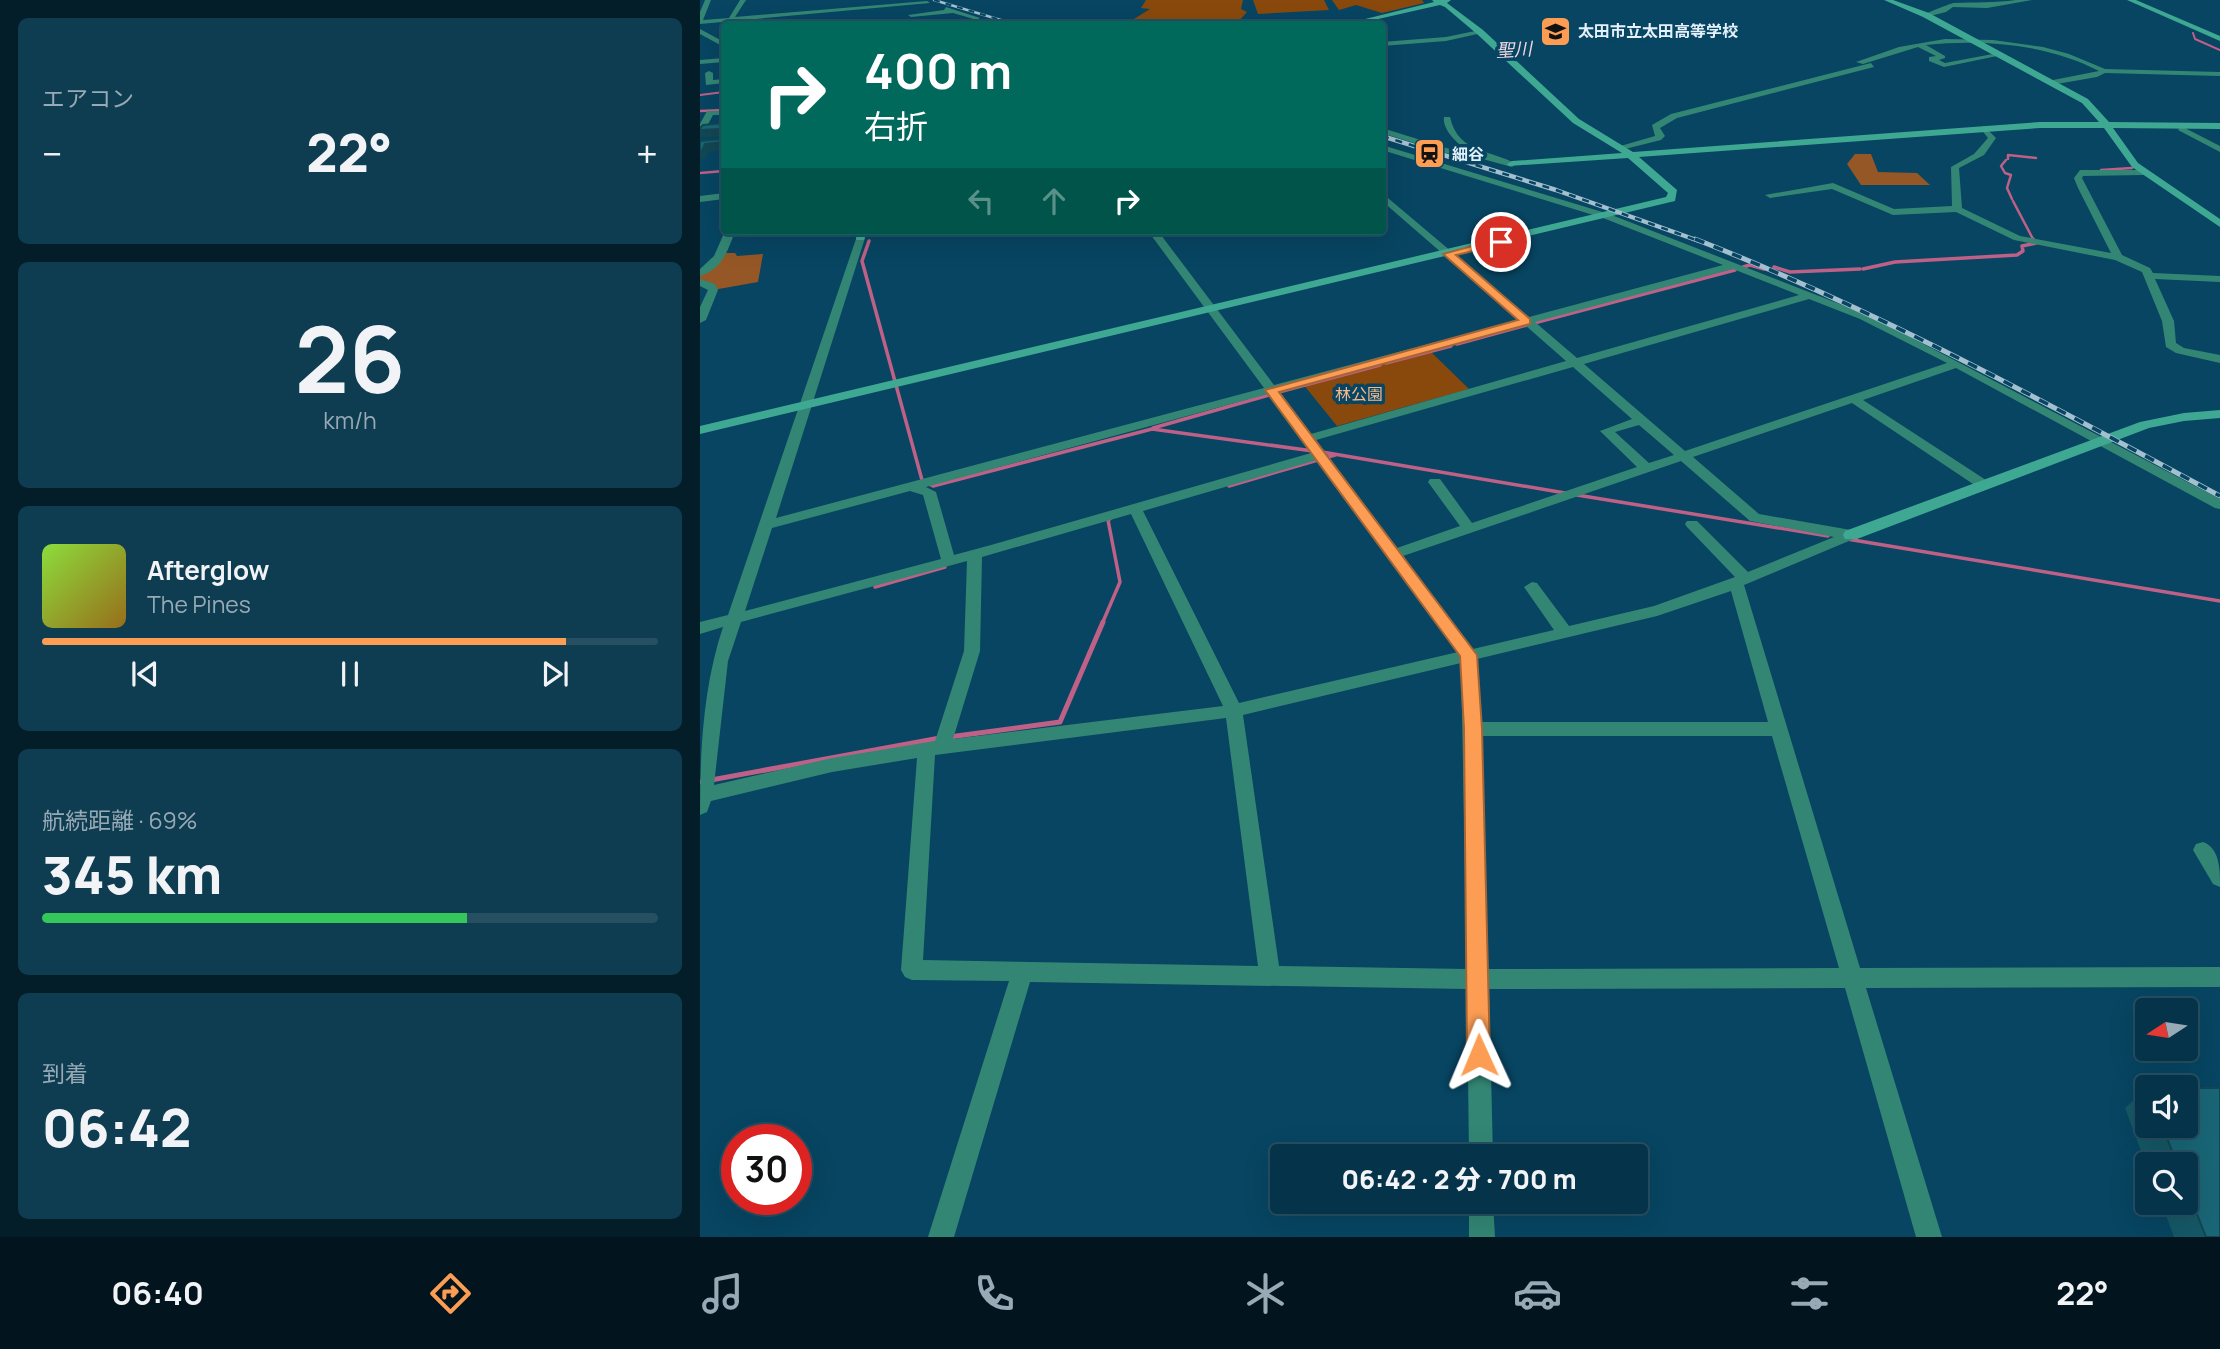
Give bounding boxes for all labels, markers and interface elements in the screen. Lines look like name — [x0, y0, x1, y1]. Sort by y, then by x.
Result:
school or university icon: 太田市立太田高等学校 — [1538, 14, 1572, 48]
place label: 太田市立太田高等学校 — [1578, 20, 1738, 42]
water label: 聖川 — [1495, 36, 1535, 62]
text: 400 m — [864, 37, 1012, 104]
icon: right — [749, 49, 840, 140]
text: エアコン — [42, 82, 134, 114]
text: 右折 — [864, 104, 928, 148]
text: 22° — [306, 117, 392, 188]
text: − — [42, 127, 63, 179]
text: + — [636, 127, 658, 179]
station icon: 細谷 — [1412, 137, 1446, 171]
place label: 細谷 — [1452, 143, 1484, 165]
icon: left — [962, 182, 1000, 220]
icon: ahead — [1035, 182, 1073, 220]
icon: right — [1108, 182, 1146, 220]
pin — [1471, 212, 1531, 272]
icon: arrive — [1482, 223, 1520, 261]
text: 26 — [295, 296, 405, 420]
park label: 林公園 — [1335, 383, 1383, 405]
text: km/h — [323, 404, 377, 436]
text: Afterglow — [147, 552, 269, 588]
text: The Pines — [147, 588, 251, 620]
icon: previous — [126, 655, 164, 693]
icon: pause — [331, 655, 369, 693]
icon: next — [536, 655, 574, 693]
text: 航続距離 · 69% — [42, 804, 197, 836]
text: 345 km — [42, 839, 222, 910]
north arrow — [2135, 998, 2198, 1060]
map controls — [2135, 998, 2198, 1215]
position arrow — [1442, 1018, 1516, 1092]
text: 到着 — [42, 1057, 88, 1089]
button: sound — [2135, 1075, 2198, 1138]
text: 06:42 — [42, 1092, 191, 1163]
speed limit sign: 30 — [721, 1124, 812, 1215]
button: search — [2135, 1152, 2198, 1215]
text: 06:42 · 2 分 · 700 m — [1341, 1161, 1577, 1197]
icon: directions — [426, 1269, 475, 1318]
icon: music — [698, 1269, 747, 1318]
icon: phone — [970, 1269, 1019, 1318]
icon: climate — [1241, 1269, 1290, 1318]
icon: car — [1513, 1269, 1562, 1318]
icon: filters — [1785, 1269, 1834, 1318]
text: 06:40 — [111, 1271, 204, 1315]
text: 22° — [2056, 1271, 2109, 1315]

